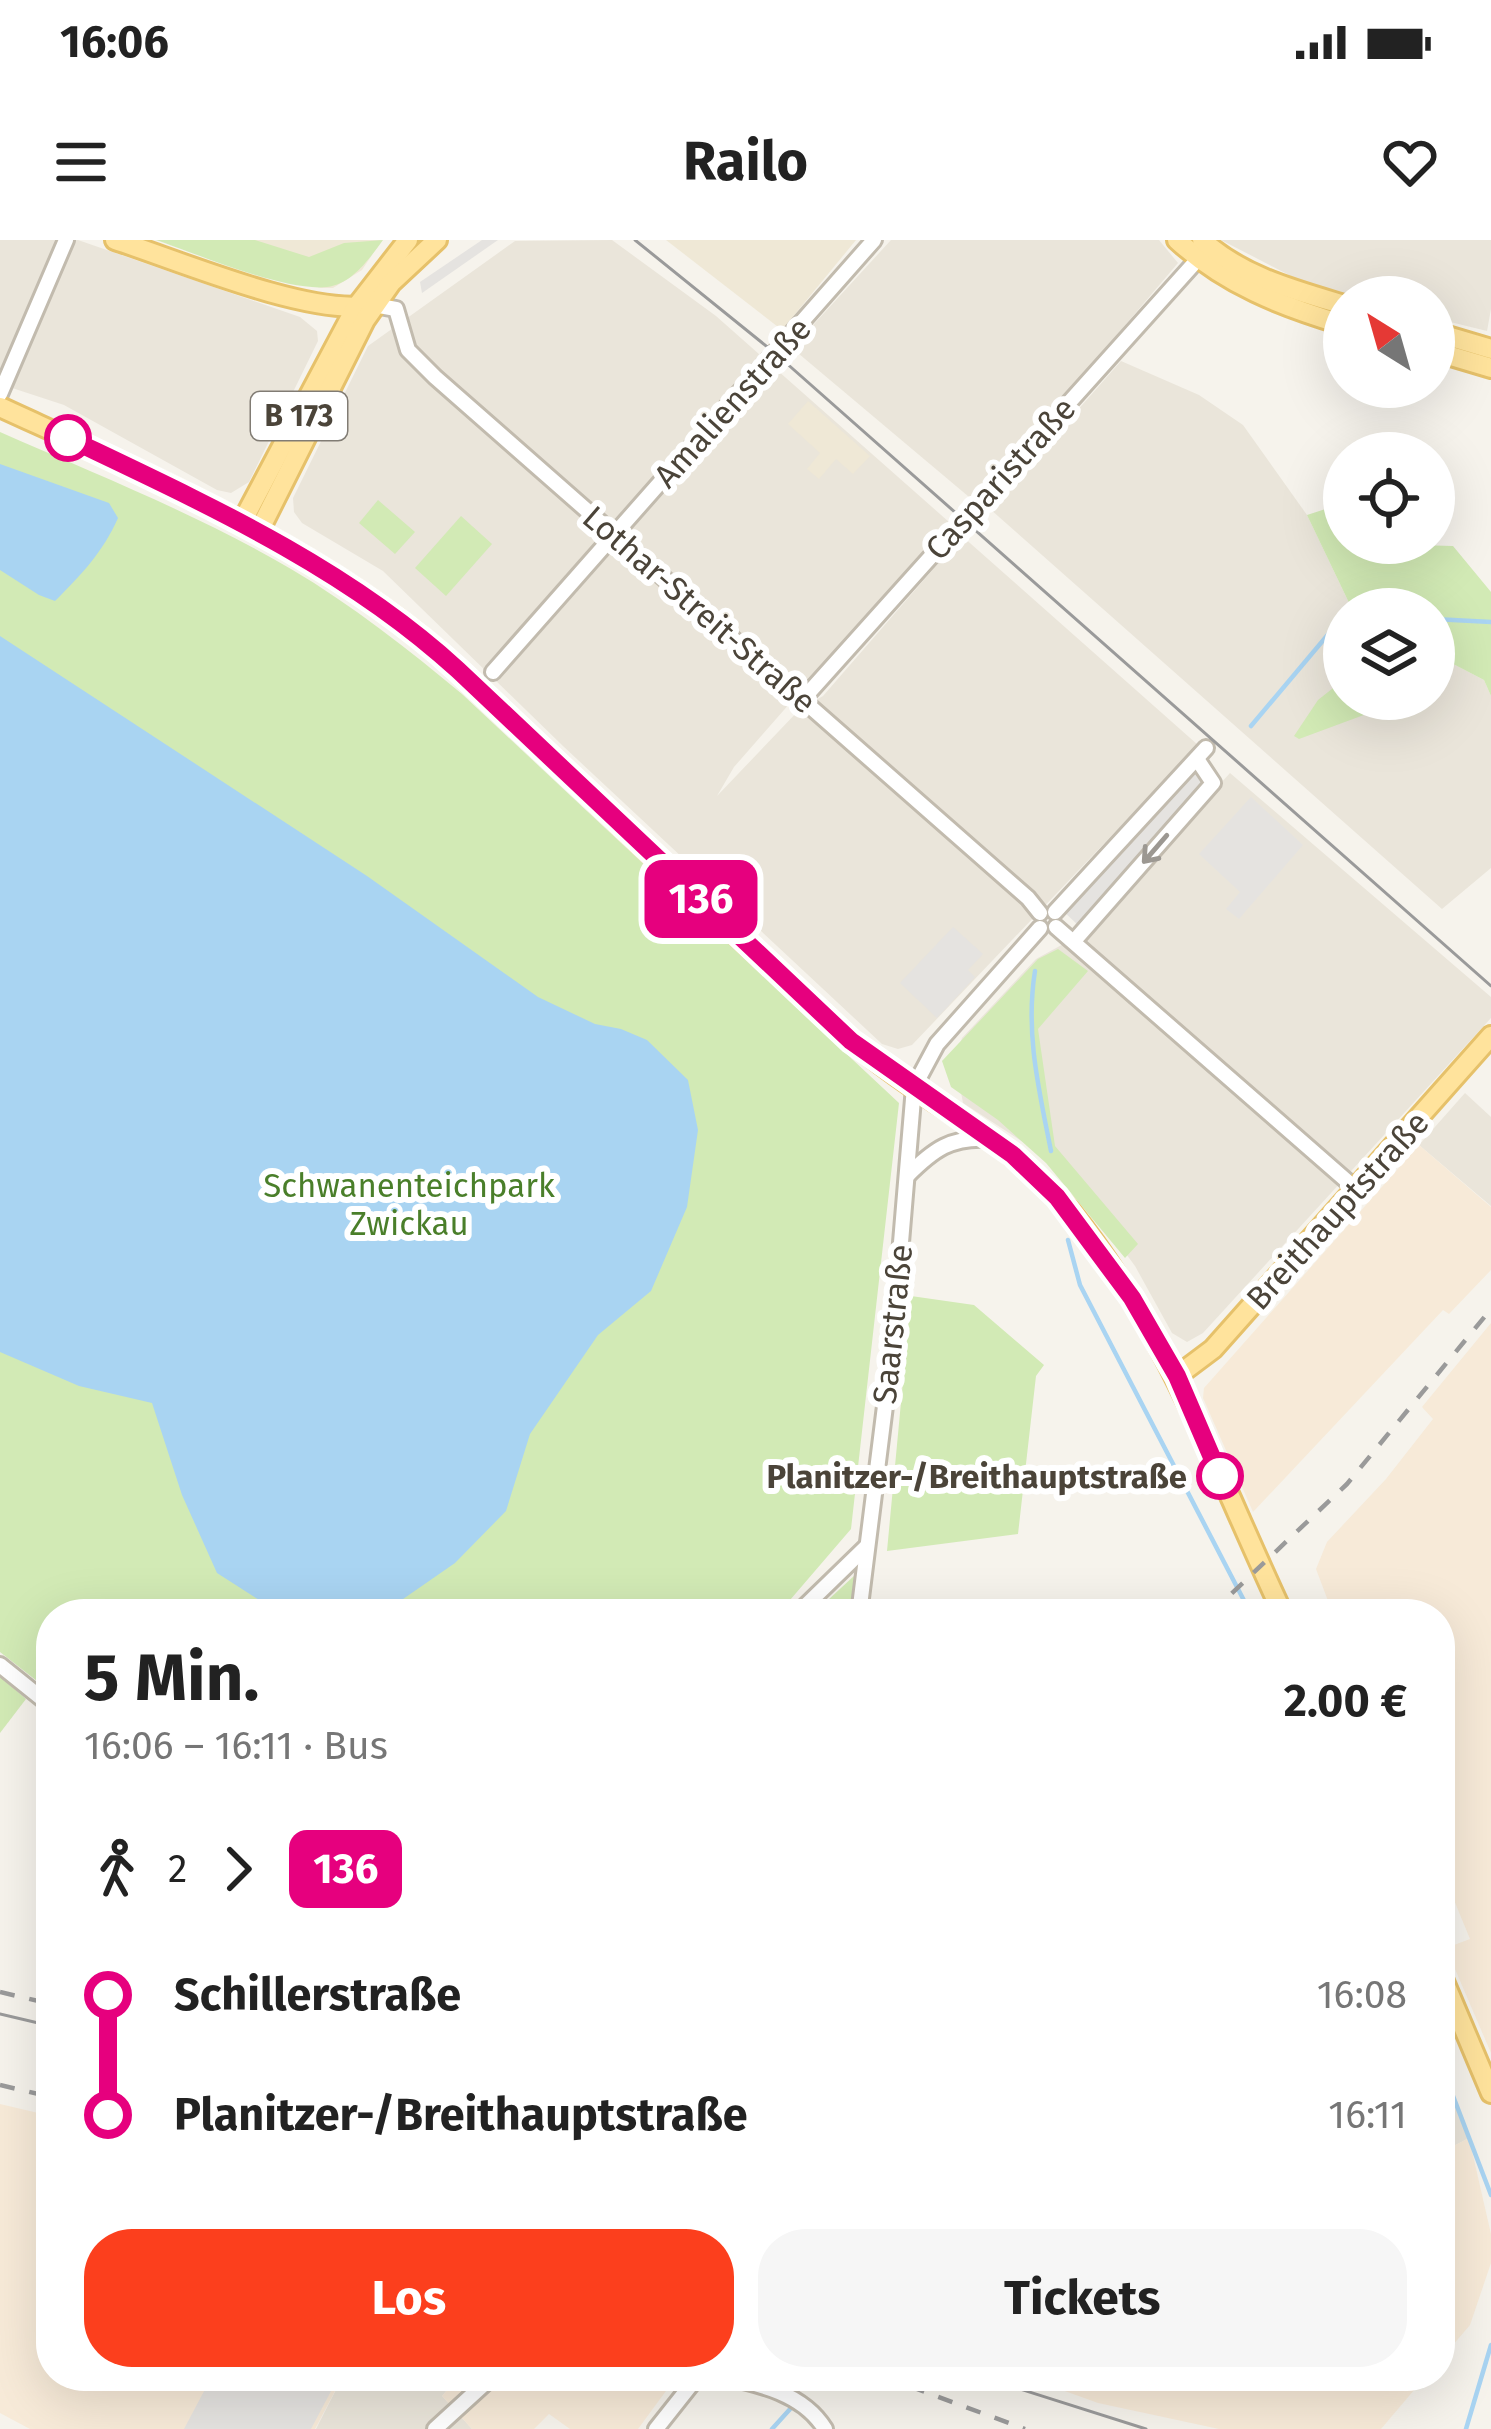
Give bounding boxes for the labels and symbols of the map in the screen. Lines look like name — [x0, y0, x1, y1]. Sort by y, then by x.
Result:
north arrow — [1323, 276, 1455, 408]
street label: Amalienstraße — [646, 309, 820, 496]
street label: Casparistraße — [917, 389, 1084, 568]
road number: B 173 — [251, 392, 347, 440]
unlabelled marker — [46, 416, 90, 460]
street label: Lothar-Streit-Straße — [574, 497, 824, 722]
one-way arrow — [1141, 833, 1169, 864]
line badge: 136 — [632, 860, 770, 938]
street label: Breithauptstraße — [1238, 1103, 1437, 1318]
park label: Schwanenteichpark Zwickau — [263, 1166, 555, 1244]
street label: Saarstraße — [865, 1242, 921, 1406]
marker: Planitzer-/Breithauptstraße — [1198, 1454, 1242, 1498]
place label: Planitzer-/Breithauptstraße — [766, 1457, 1187, 1497]

